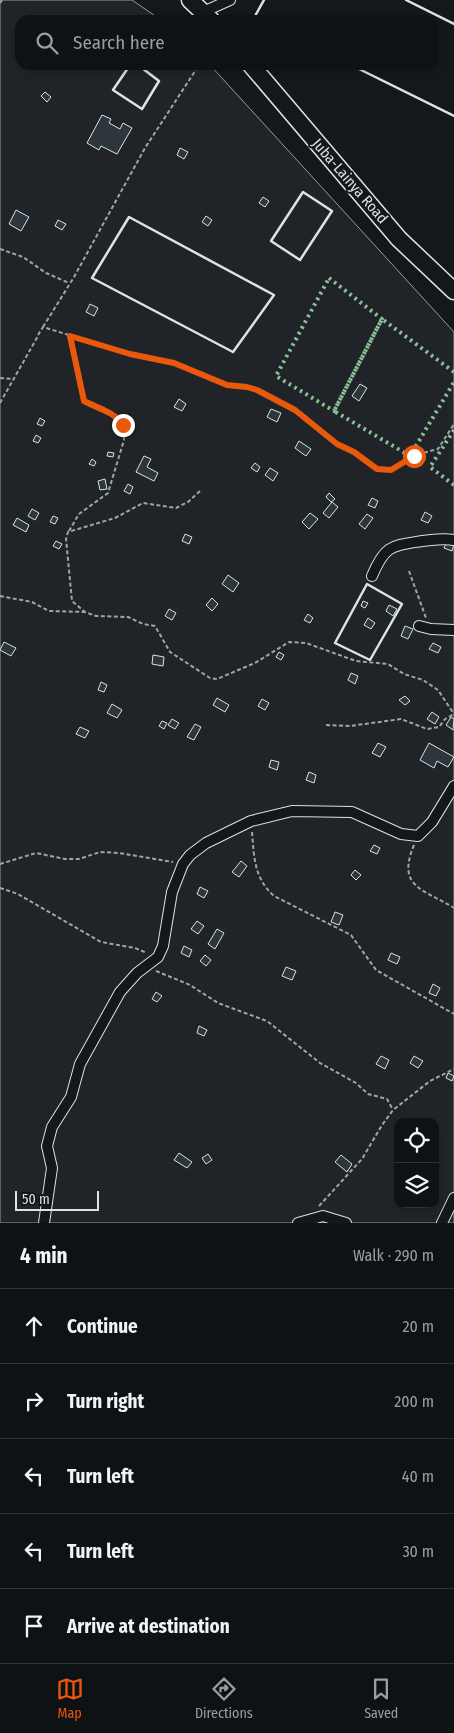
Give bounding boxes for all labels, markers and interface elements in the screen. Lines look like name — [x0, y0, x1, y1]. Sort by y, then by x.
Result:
search box — [15, 15, 439, 70]
icon: search — [33, 29, 61, 57]
text: Search here — [73, 31, 165, 54]
street label: Juba-Lainya Road — [308, 135, 392, 227]
route end — [112, 414, 135, 437]
route start — [403, 445, 426, 468]
map controls — [394, 1118, 439, 1208]
button: locate — [394, 1118, 439, 1163]
button: layers — [394, 1163, 439, 1208]
scale bar — [15, 1188, 99, 1211]
text: 50 m — [22, 1191, 50, 1208]
text: 4 min — [20, 1243, 68, 1269]
text: Walk · 290 m — [353, 1246, 434, 1265]
icon: ahead — [20, 1312, 48, 1340]
text: Continue — [67, 1315, 138, 1338]
text: 20 m — [403, 1317, 434, 1336]
icon: right — [20, 1387, 48, 1415]
text: Turn right — [67, 1390, 144, 1413]
text: 200 m — [394, 1392, 434, 1411]
icon: left — [20, 1462, 48, 1490]
text: Turn left — [67, 1465, 134, 1488]
text: 40 m — [402, 1467, 434, 1486]
icon: left — [20, 1537, 48, 1565]
text: Turn left — [67, 1540, 134, 1563]
text: 30 m — [402, 1542, 434, 1561]
icon: arrive — [20, 1612, 48, 1640]
text: Arrive at destination — [67, 1615, 230, 1638]
tab: Map — [56, 1675, 84, 1722]
tab: Directions — [195, 1675, 253, 1722]
tab: Saved — [364, 1675, 398, 1722]

